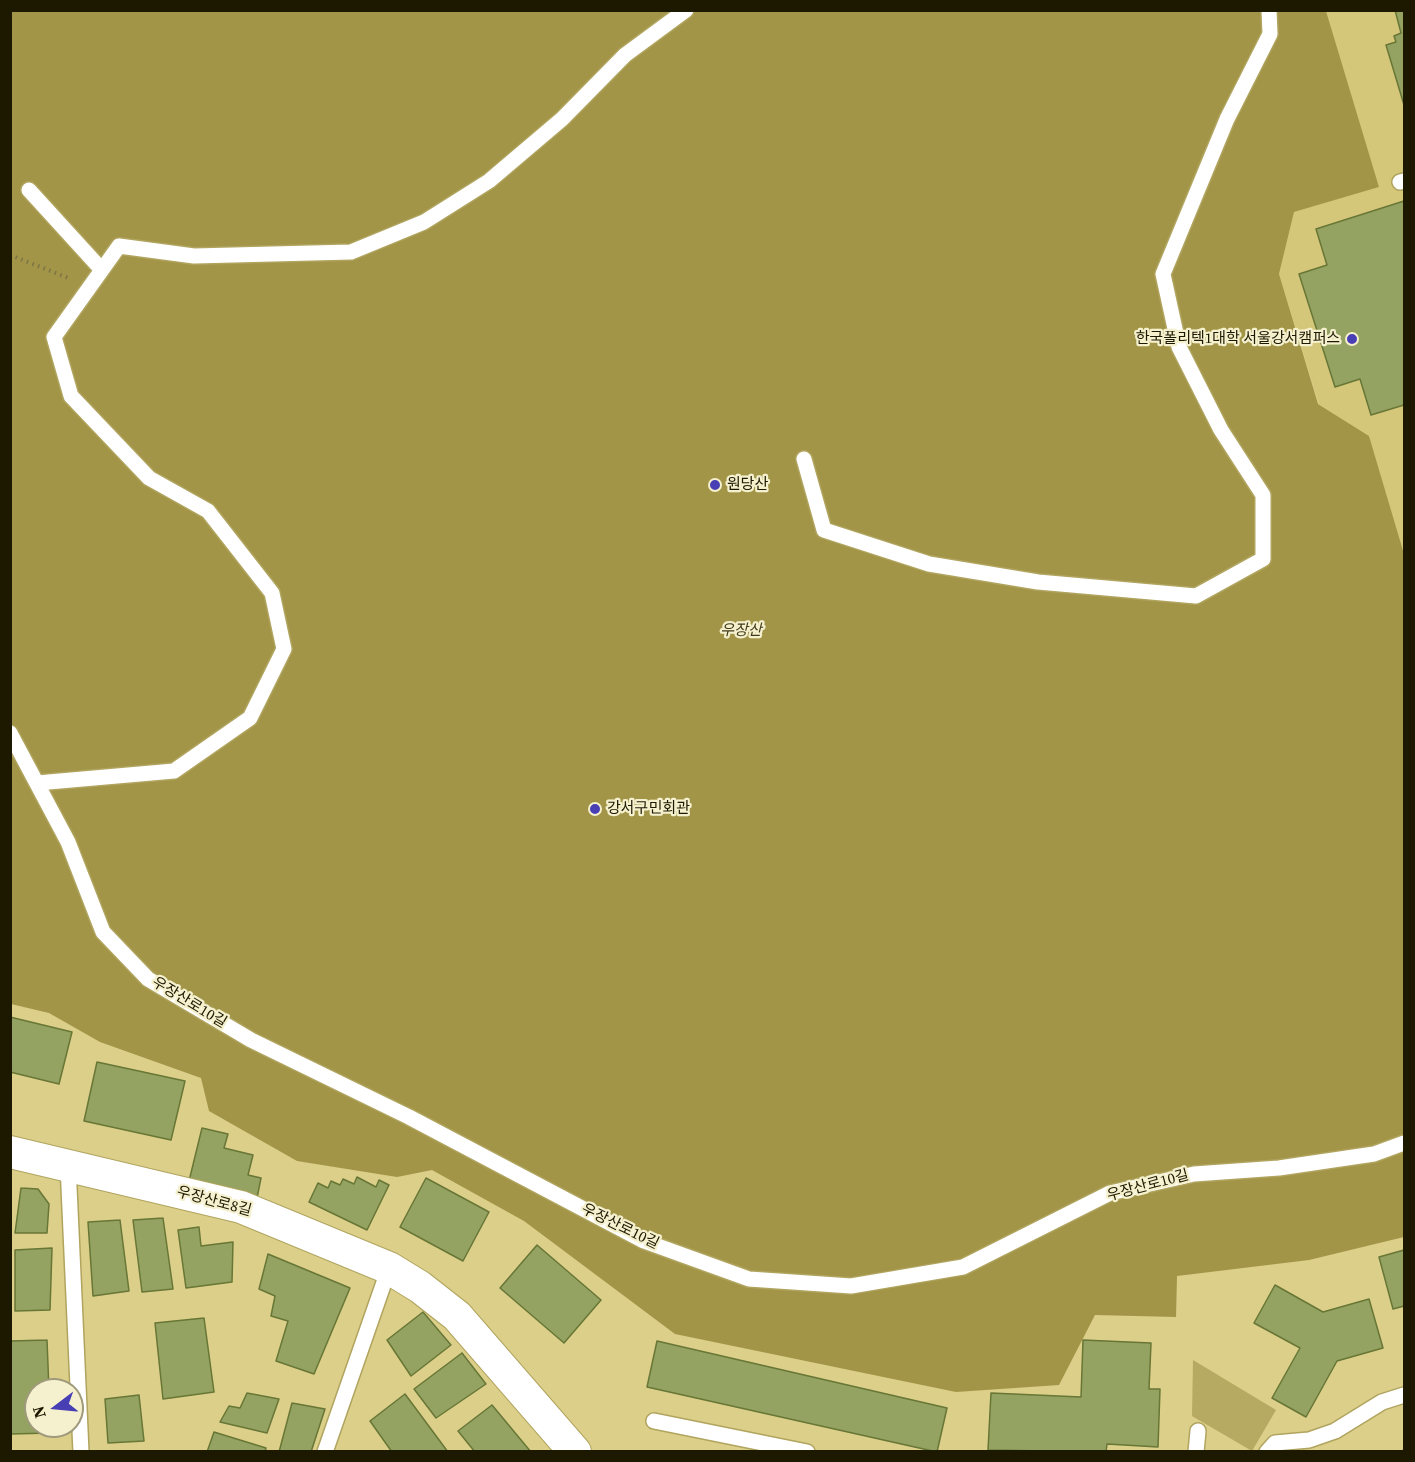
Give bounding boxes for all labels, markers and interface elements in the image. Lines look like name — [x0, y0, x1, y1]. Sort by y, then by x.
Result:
place label: 한국폴리텍1대학 서울강서캠퍼스 — [1136, 330, 1340, 348]
marker: 한국폴리텍1대학 서울강서캠퍼스 — [1345, 332, 1359, 346]
place label: 원당산 — [727, 476, 768, 494]
marker: 원당산 — [708, 478, 722, 492]
park label: 우장산 — [720, 622, 762, 640]
place label: 강서구민회관 — [607, 800, 690, 818]
marker: 강서구민회관 — [588, 802, 602, 816]
street label: 우장산로10길 — [148, 974, 230, 1032]
street label: 우장산로10길 — [1105, 1166, 1191, 1206]
street label: 우장산로8길 — [175, 1183, 253, 1221]
street label: 우장산로10길 — [578, 1200, 662, 1254]
north arrow — [24, 1378, 84, 1438]
text: N — [26, 1404, 51, 1421]

